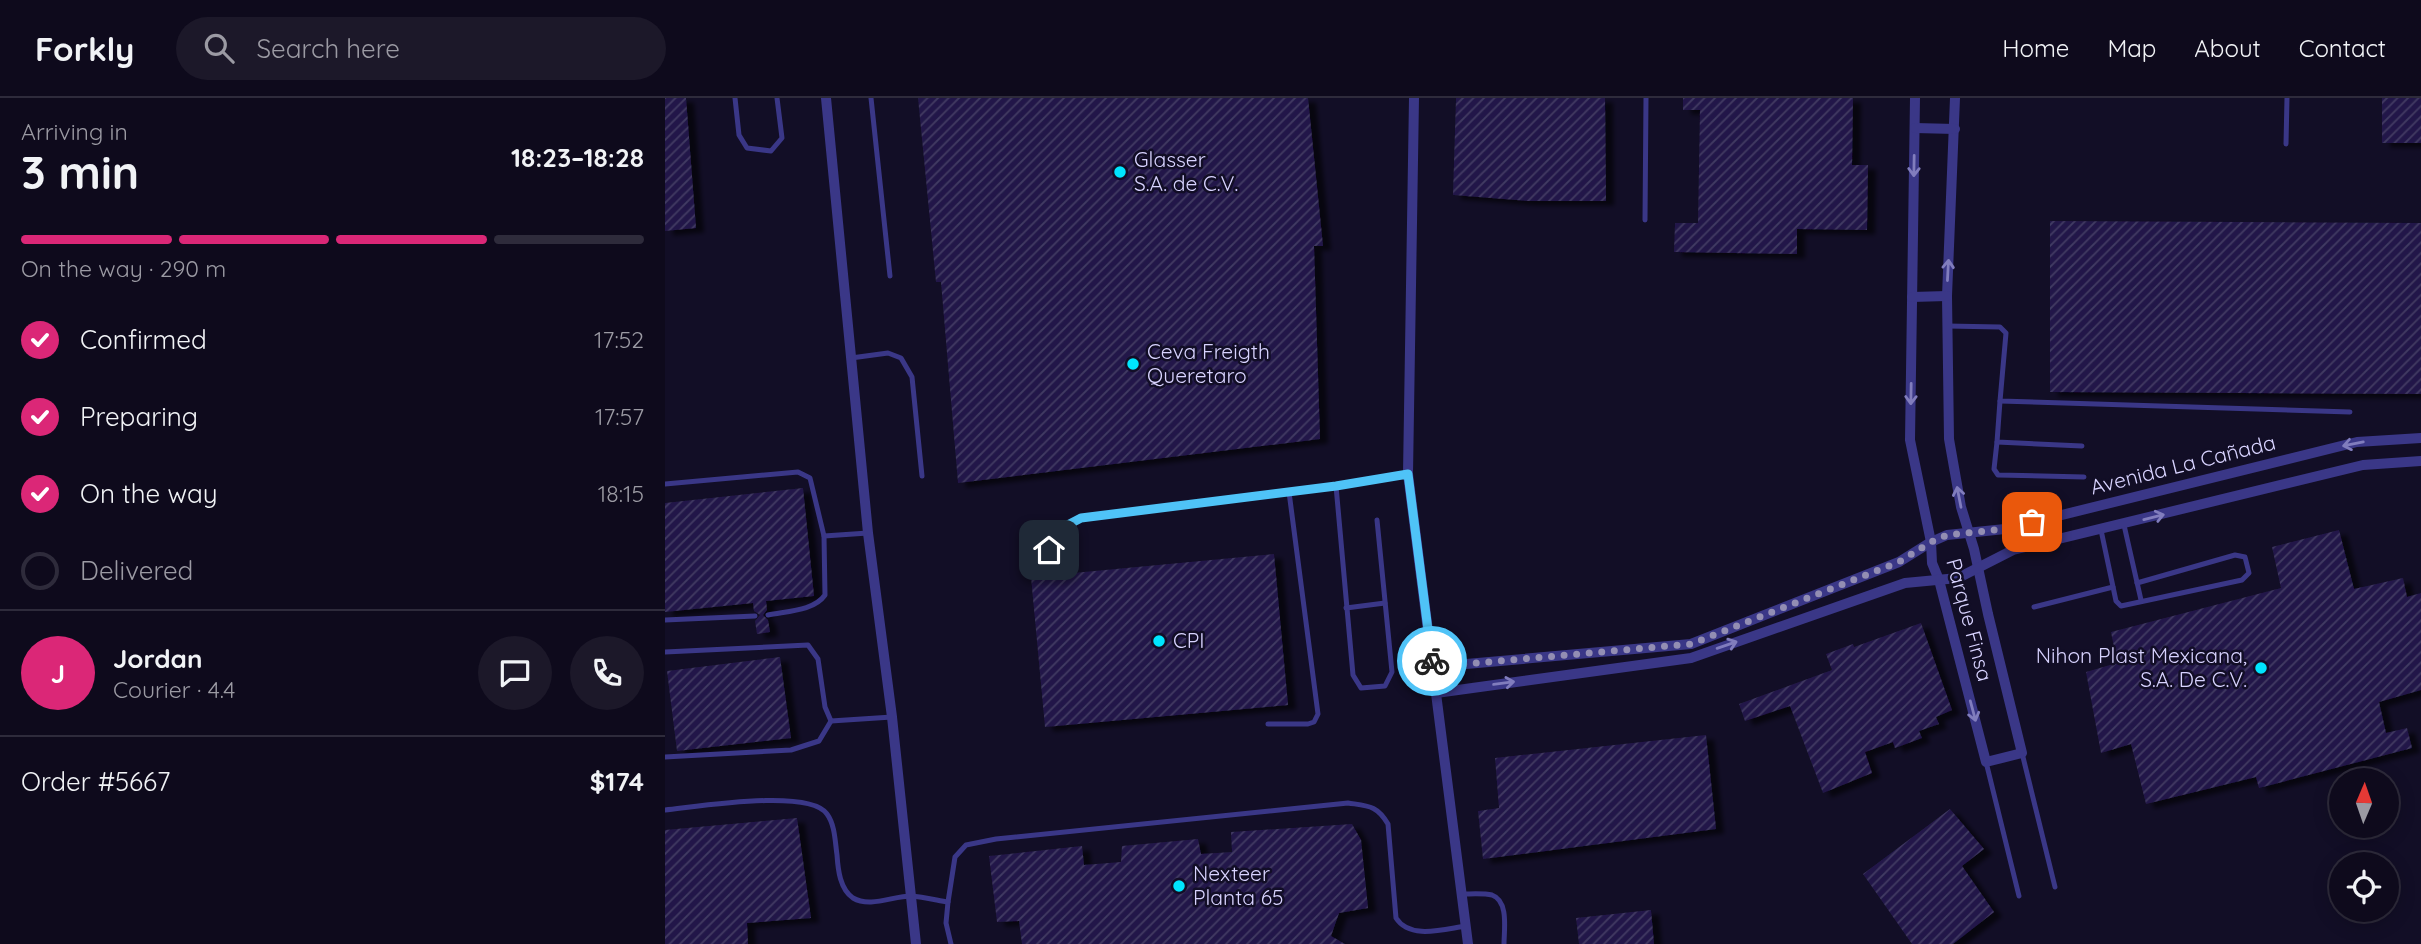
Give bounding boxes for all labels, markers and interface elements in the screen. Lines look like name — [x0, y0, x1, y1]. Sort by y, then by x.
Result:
search box — [176, 17, 666, 80]
text: Forkly — [35, 28, 134, 69]
icon: search — [200, 29, 238, 67]
text: Search here — [256, 32, 400, 65]
text: Home — [2002, 33, 2069, 63]
text: Map — [2107, 33, 2156, 63]
text: About — [2194, 33, 2261, 63]
text: Contact — [2299, 33, 2386, 63]
text: Arriving in — [21, 117, 128, 146]
text: 18:23–18:28 — [511, 141, 644, 174]
text: 3 min — [21, 143, 139, 201]
place label: Glasser S.A. de C.V. — [1134, 146, 1238, 196]
one-way arrow — [1908, 154, 1921, 177]
marker: Glasser S.A. de C.V. — [1112, 164, 1128, 180]
text: On the way · 290 m — [21, 254, 226, 283]
one-way arrow — [1942, 260, 1955, 282]
icon: check — [21, 321, 59, 359]
text: Confirmed — [80, 323, 207, 356]
text: 17:52 — [594, 325, 644, 354]
place label: Ceva Freigth Queretaro — [1147, 338, 1270, 388]
marker: Ceva Freigth Queretaro — [1125, 356, 1141, 372]
one-way arrow — [1904, 382, 1918, 405]
icon: check — [21, 398, 59, 436]
text: Preparing — [80, 400, 198, 433]
text: 17:57 — [595, 402, 644, 431]
street label: Avenida La Cañada — [2087, 428, 2278, 500]
one-way arrow — [2342, 437, 2365, 451]
icon: check — [21, 475, 59, 513]
text: On the way — [80, 477, 218, 510]
text: 18:15 — [598, 479, 644, 508]
one-way arrow — [1952, 486, 1965, 509]
pin — [2002, 492, 2062, 552]
icon: bag — [2013, 503, 2051, 541]
one-way arrow — [2142, 510, 2165, 524]
pin — [1019, 520, 1079, 580]
icon: home — [1030, 531, 1068, 569]
text: Delivered — [80, 554, 193, 587]
street label: Parque Finsa — [1941, 555, 1999, 684]
courier — [1397, 626, 1467, 696]
place label: CPI — [1173, 627, 1204, 653]
marker: CPI — [1151, 633, 1167, 649]
button: chat — [478, 636, 552, 710]
button: phone — [570, 636, 644, 710]
one-way arrow — [1716, 638, 1738, 651]
text: Jordan — [113, 642, 202, 675]
icon: bike — [1413, 642, 1451, 680]
place label: Nihon Plast Mexicana, S.A. De C.V. — [2036, 642, 2247, 692]
text: J — [51, 657, 65, 690]
marker: Nihon Plast Mexicana, S.A. De C.V. — [2253, 660, 2269, 676]
text: Courier · 4.4 — [113, 675, 235, 704]
one-way arrow — [1492, 677, 1514, 690]
one-way arrow — [1967, 700, 1980, 722]
text: Order #5667 — [21, 765, 170, 798]
text: $174 — [590, 765, 644, 798]
north arrow — [2329, 768, 2399, 838]
map controls — [2329, 768, 2399, 922]
button: locate — [2329, 852, 2399, 922]
place label: Nexteer Planta 65 — [1193, 860, 1284, 910]
marker: Nexteer Planta 65 — [1171, 878, 1187, 894]

